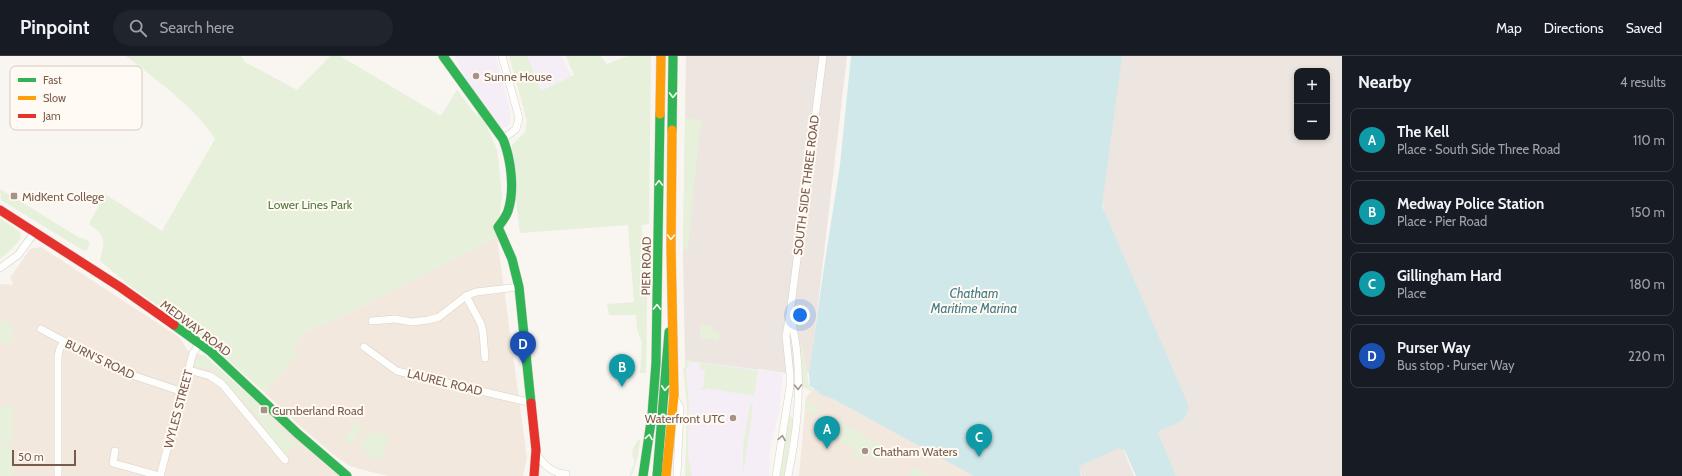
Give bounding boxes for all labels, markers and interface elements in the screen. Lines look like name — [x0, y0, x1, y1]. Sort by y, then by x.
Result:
search box — [113, 10, 393, 46]
text: Pinpoint — [20, 16, 89, 39]
icon: search — [127, 17, 149, 39]
text: Search here — [159, 19, 234, 37]
text: Map — [1496, 19, 1522, 37]
text: Directions — [1544, 19, 1604, 37]
text: Saved — [1626, 19, 1662, 37]
legend — [10, 66, 142, 130]
map controls — [1294, 68, 1330, 140]
button: + — [1294, 68, 1330, 104]
place label: Sunne House — [484, 69, 552, 84]
marker: Sunne House — [471, 71, 481, 81]
text: Nearby — [1358, 72, 1411, 92]
text: Fast — [43, 73, 62, 87]
text: 4 results — [1620, 74, 1666, 90]
text: Slow — [43, 91, 66, 105]
one-way arrow — [669, 92, 677, 98]
button: − — [1294, 104, 1330, 140]
text: Jam — [42, 109, 61, 123]
street label: SOUTH SIDE THREE ROAD — [790, 114, 822, 256]
text: The Kell — [1397, 123, 1449, 141]
text: A — [1368, 132, 1376, 148]
text: 110 m — [1633, 132, 1665, 148]
text: Place · South Side Three Road — [1397, 141, 1560, 157]
one-way arrow — [655, 180, 663, 186]
place label: MidKent College — [22, 189, 104, 204]
marker: MidKent College — [9, 191, 19, 201]
text: Medway Police Station — [1397, 195, 1544, 213]
park label: Lower Lines Park — [268, 197, 353, 212]
text: B — [1368, 204, 1376, 220]
text: 150 m — [1630, 204, 1665, 220]
text: Place · Pier Road — [1397, 213, 1487, 229]
one-way arrow — [667, 234, 675, 240]
street label: PIER ROAD — [638, 236, 654, 296]
text: Gillingham Hard — [1397, 267, 1502, 285]
text: C — [1368, 276, 1376, 292]
text: 180 m — [1629, 276, 1665, 292]
water label: Chatham Maritime Marina — [930, 285, 1017, 316]
text: Place — [1397, 285, 1426, 301]
street label: MEDWAY ROAD — [158, 297, 234, 360]
one-way arrow — [653, 304, 661, 310]
your location — [790, 305, 810, 325]
pin: D — [510, 331, 536, 364]
street label: BURN'S ROAD — [63, 336, 138, 382]
text: Purser Way — [1397, 339, 1471, 357]
text: D — [1367, 348, 1377, 364]
text: 220 m — [1628, 348, 1665, 364]
pin: B — [609, 354, 635, 387]
text: Bus stop · Purser Way — [1397, 357, 1515, 373]
street label: LAUREL ROAD — [406, 365, 484, 399]
street label: WYLES STREET — [160, 367, 196, 450]
one-way arrow — [794, 384, 802, 390]
one-way arrow — [661, 385, 670, 391]
place label: Cumberland Road — [272, 403, 363, 418]
marker: Cumberland Road — [259, 405, 269, 415]
place label: Waterfront UTC — [645, 411, 725, 426]
marker: Waterfront UTC — [728, 413, 738, 423]
pin: A — [814, 416, 840, 449]
pin: C — [966, 424, 992, 457]
one-way arrow — [645, 434, 653, 440]
one-way arrow — [777, 434, 786, 441]
place label: Chatham Waters — [873, 444, 958, 459]
marker: Chatham Waters — [860, 446, 870, 456]
scale bar — [12, 448, 76, 467]
text: 50 m — [18, 450, 44, 464]

